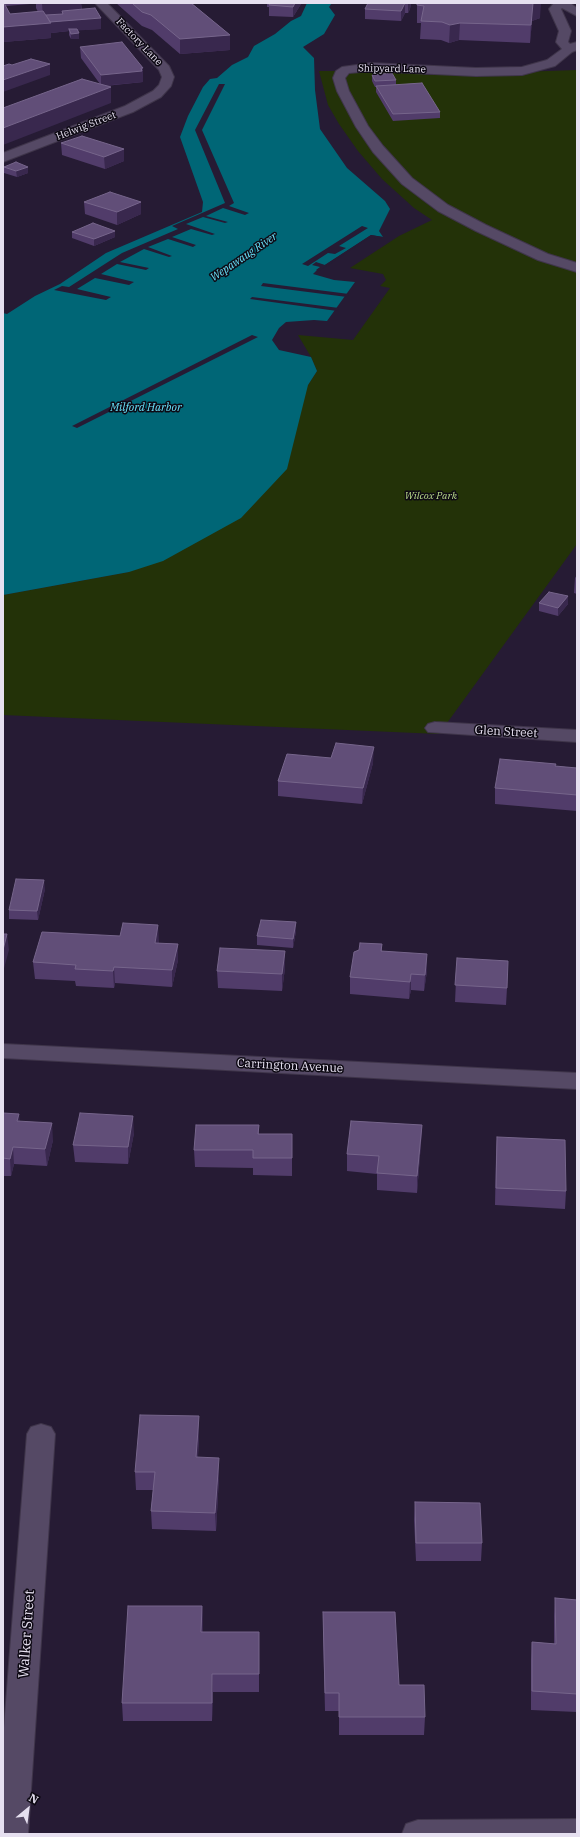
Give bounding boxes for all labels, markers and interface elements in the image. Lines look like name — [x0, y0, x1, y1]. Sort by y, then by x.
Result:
street label: Factory Lane — [113, 16, 165, 68]
street label: Shipyard Lane — [358, 62, 426, 76]
street label: Helwig Street — [54, 109, 118, 143]
water label: Wepawaug River — [208, 230, 280, 284]
water label: Milford Harbor — [110, 401, 182, 415]
park label: Wilcox Park — [405, 490, 457, 502]
street label: Glen Street — [474, 723, 538, 741]
street label: Carrington Avenue — [236, 1056, 344, 1076]
street label: Walker Street — [16, 1589, 38, 1679]
north arrow — [8, 1789, 48, 1829]
text: N — [27, 1790, 41, 1807]

